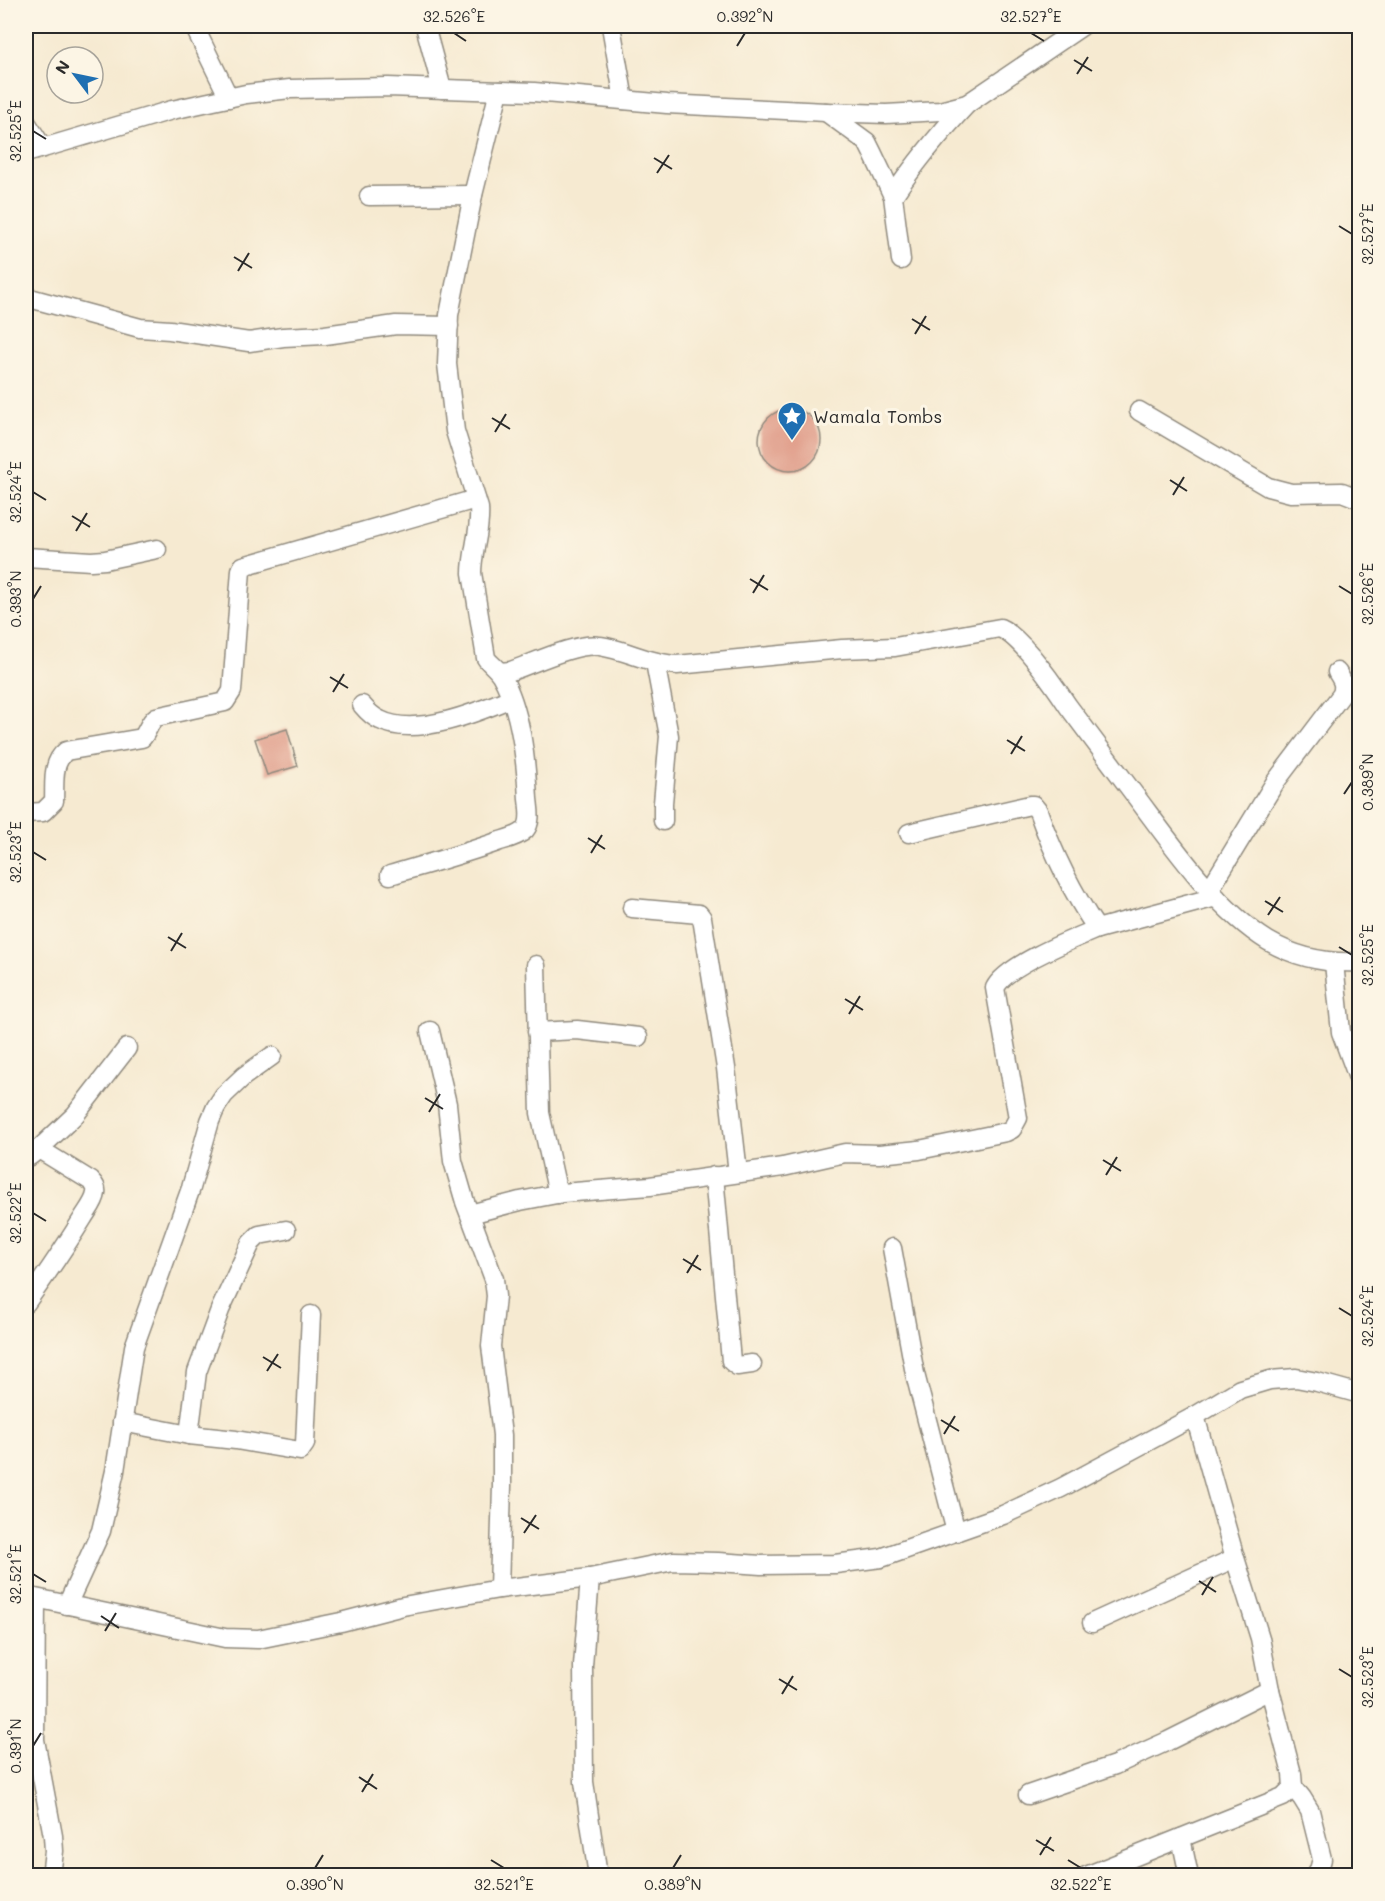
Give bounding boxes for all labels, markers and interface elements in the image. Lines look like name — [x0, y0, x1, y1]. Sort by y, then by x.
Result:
text: 32.526°E — [423, 6, 485, 26]
text: 0.392°N — [717, 6, 773, 26]
text: 32.527°E — [1000, 6, 1062, 26]
north arrow — [45, 45, 105, 105]
text: N — [50, 56, 74, 78]
text: 32.525°E — [5, 100, 25, 162]
text: 32.527°E — [1357, 203, 1377, 265]
place icon: Wamala Tombs — [776, 400, 808, 442]
place label: Wamala Tombs — [813, 404, 942, 428]
text: 32.524°E — [5, 461, 25, 523]
text: 32.526°E — [1357, 563, 1377, 625]
text: 0.393°N — [5, 571, 25, 628]
text: 0.389°N — [1357, 753, 1377, 811]
text: 32.523°E — [5, 821, 25, 883]
text: 32.525°E — [1357, 924, 1377, 986]
text: 32.522°E — [5, 1182, 25, 1244]
text: 32.524°E — [1357, 1285, 1377, 1347]
text: 32.521°E — [5, 1544, 25, 1604]
text: 32.523°E — [1357, 1646, 1377, 1708]
text: 0.391°N — [5, 1719, 25, 1773]
text: 0.390°N — [286, 1874, 344, 1894]
text: 32.521°E — [474, 1874, 534, 1894]
text: 0.389°N — [644, 1874, 702, 1894]
text: 32.522°E — [1050, 1874, 1112, 1894]

